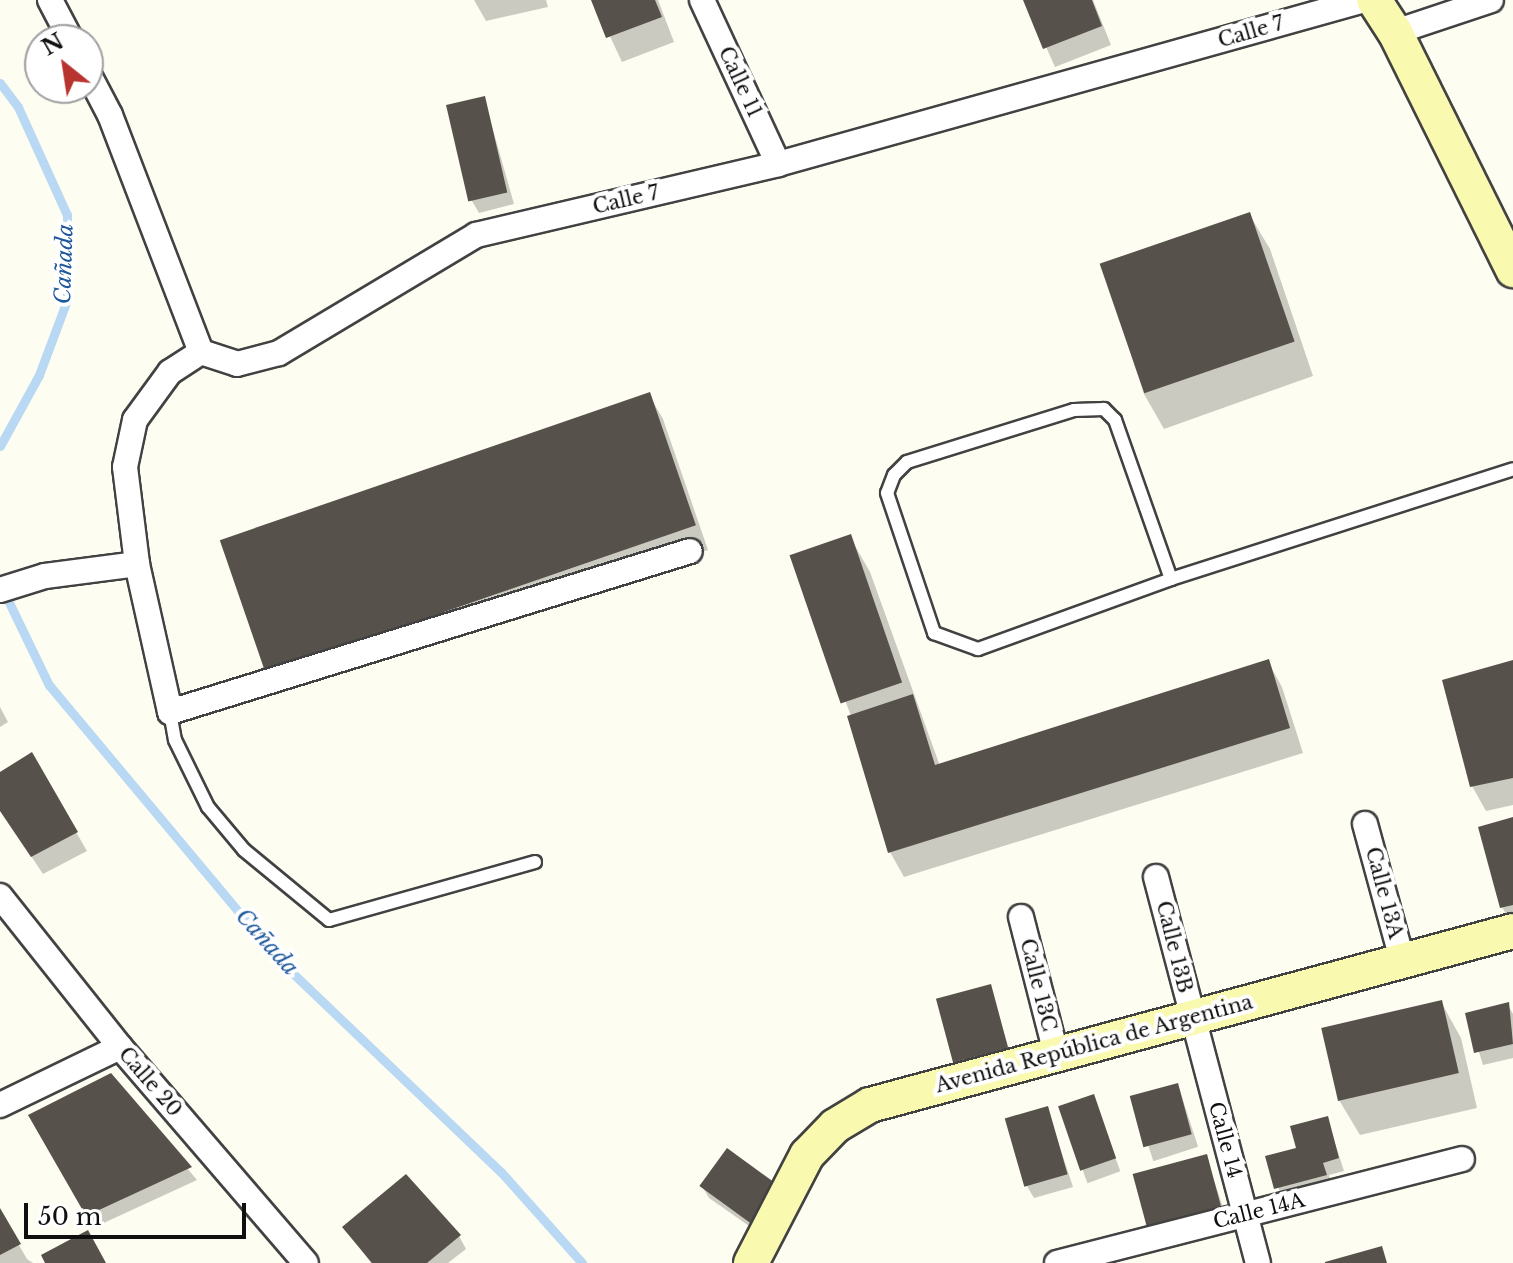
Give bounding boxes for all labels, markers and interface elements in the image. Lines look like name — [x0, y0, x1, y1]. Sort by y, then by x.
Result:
street label: Calle 7 — [1215, 11, 1287, 53]
north arrow — [24, 24, 104, 104]
text: N — [37, 28, 68, 61]
street label: Calle 11 — [713, 43, 767, 121]
street label: Calle 7 — [590, 181, 662, 219]
water label: Cañada — [49, 223, 79, 305]
street label: Calle 13A — [1360, 844, 1408, 942]
street label: Calle 13B — [1151, 899, 1197, 995]
water label: Cañada — [230, 903, 304, 981]
street label: Calle 13C — [1015, 936, 1061, 1034]
street label: Avenida República de Argentina — [932, 990, 1256, 1098]
street label: Calle 20 — [113, 1042, 187, 1122]
street label: Calle 14 — [1203, 1099, 1247, 1181]
scale bar — [28, 1187, 250, 1237]
street label: Calle 14A — [1211, 1188, 1307, 1234]
text: 50 m — [38, 1202, 101, 1231]

